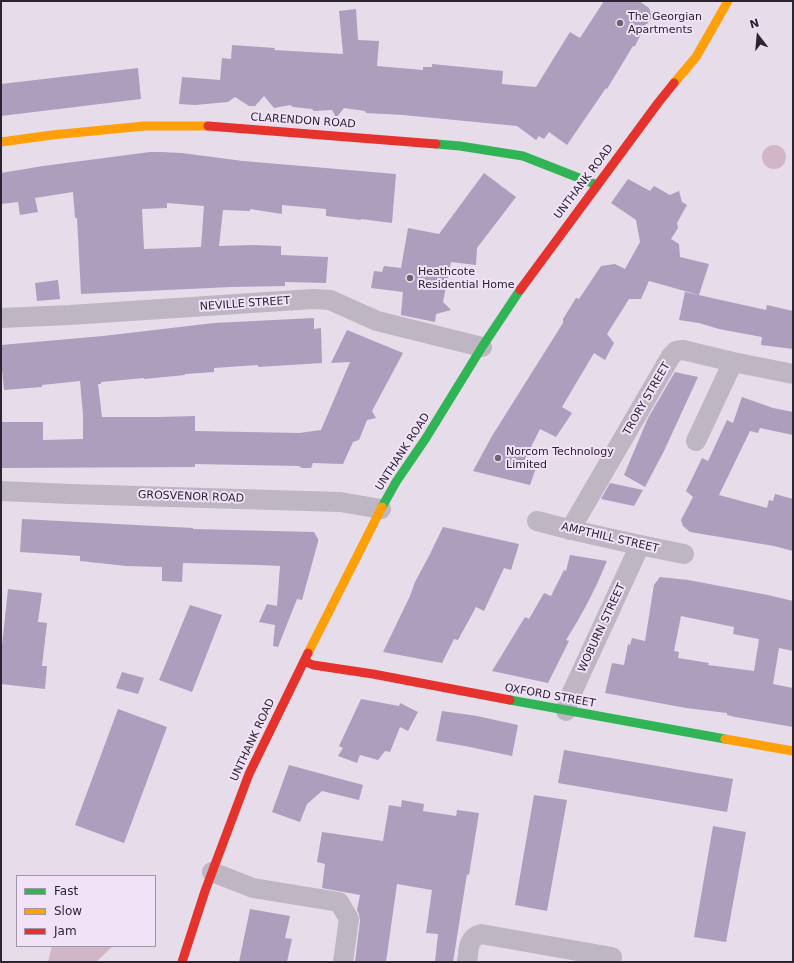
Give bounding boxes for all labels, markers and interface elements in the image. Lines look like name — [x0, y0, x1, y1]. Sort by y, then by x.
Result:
place label: The Georgian Apartments — [628, 10, 702, 36]
north arrow — [738, 16, 778, 56]
text: N — [748, 16, 761, 32]
marker: The Georgian Apartments — [615, 18, 625, 28]
street label: CLARENDON ROAD — [250, 111, 356, 131]
street label: UNTHANK ROAD — [552, 142, 616, 222]
place label: Heathcote Residential Home — [418, 265, 515, 291]
marker: Heathcote Residential Home — [405, 273, 415, 283]
street label: NEVILLE STREET — [199, 294, 291, 314]
street label: TRORY STREET — [621, 360, 673, 438]
street label: UNTHANK ROAD — [373, 411, 433, 493]
place label: Norcom Technology Limited — [506, 445, 614, 471]
marker: Norcom Technology Limited — [493, 453, 503, 463]
street label: GROSVENOR ROAD — [138, 489, 244, 505]
street label: AMPTHILL STREET — [560, 520, 660, 556]
street label: WOBURN STREET — [576, 581, 628, 675]
street label: OXFORD STREET — [504, 682, 596, 710]
street label: UNTHANK ROAD — [228, 697, 278, 783]
legend — [16, 875, 156, 947]
text: Fast — [54, 884, 78, 898]
text: Slow — [54, 904, 82, 918]
text: Jam — [54, 924, 77, 938]

